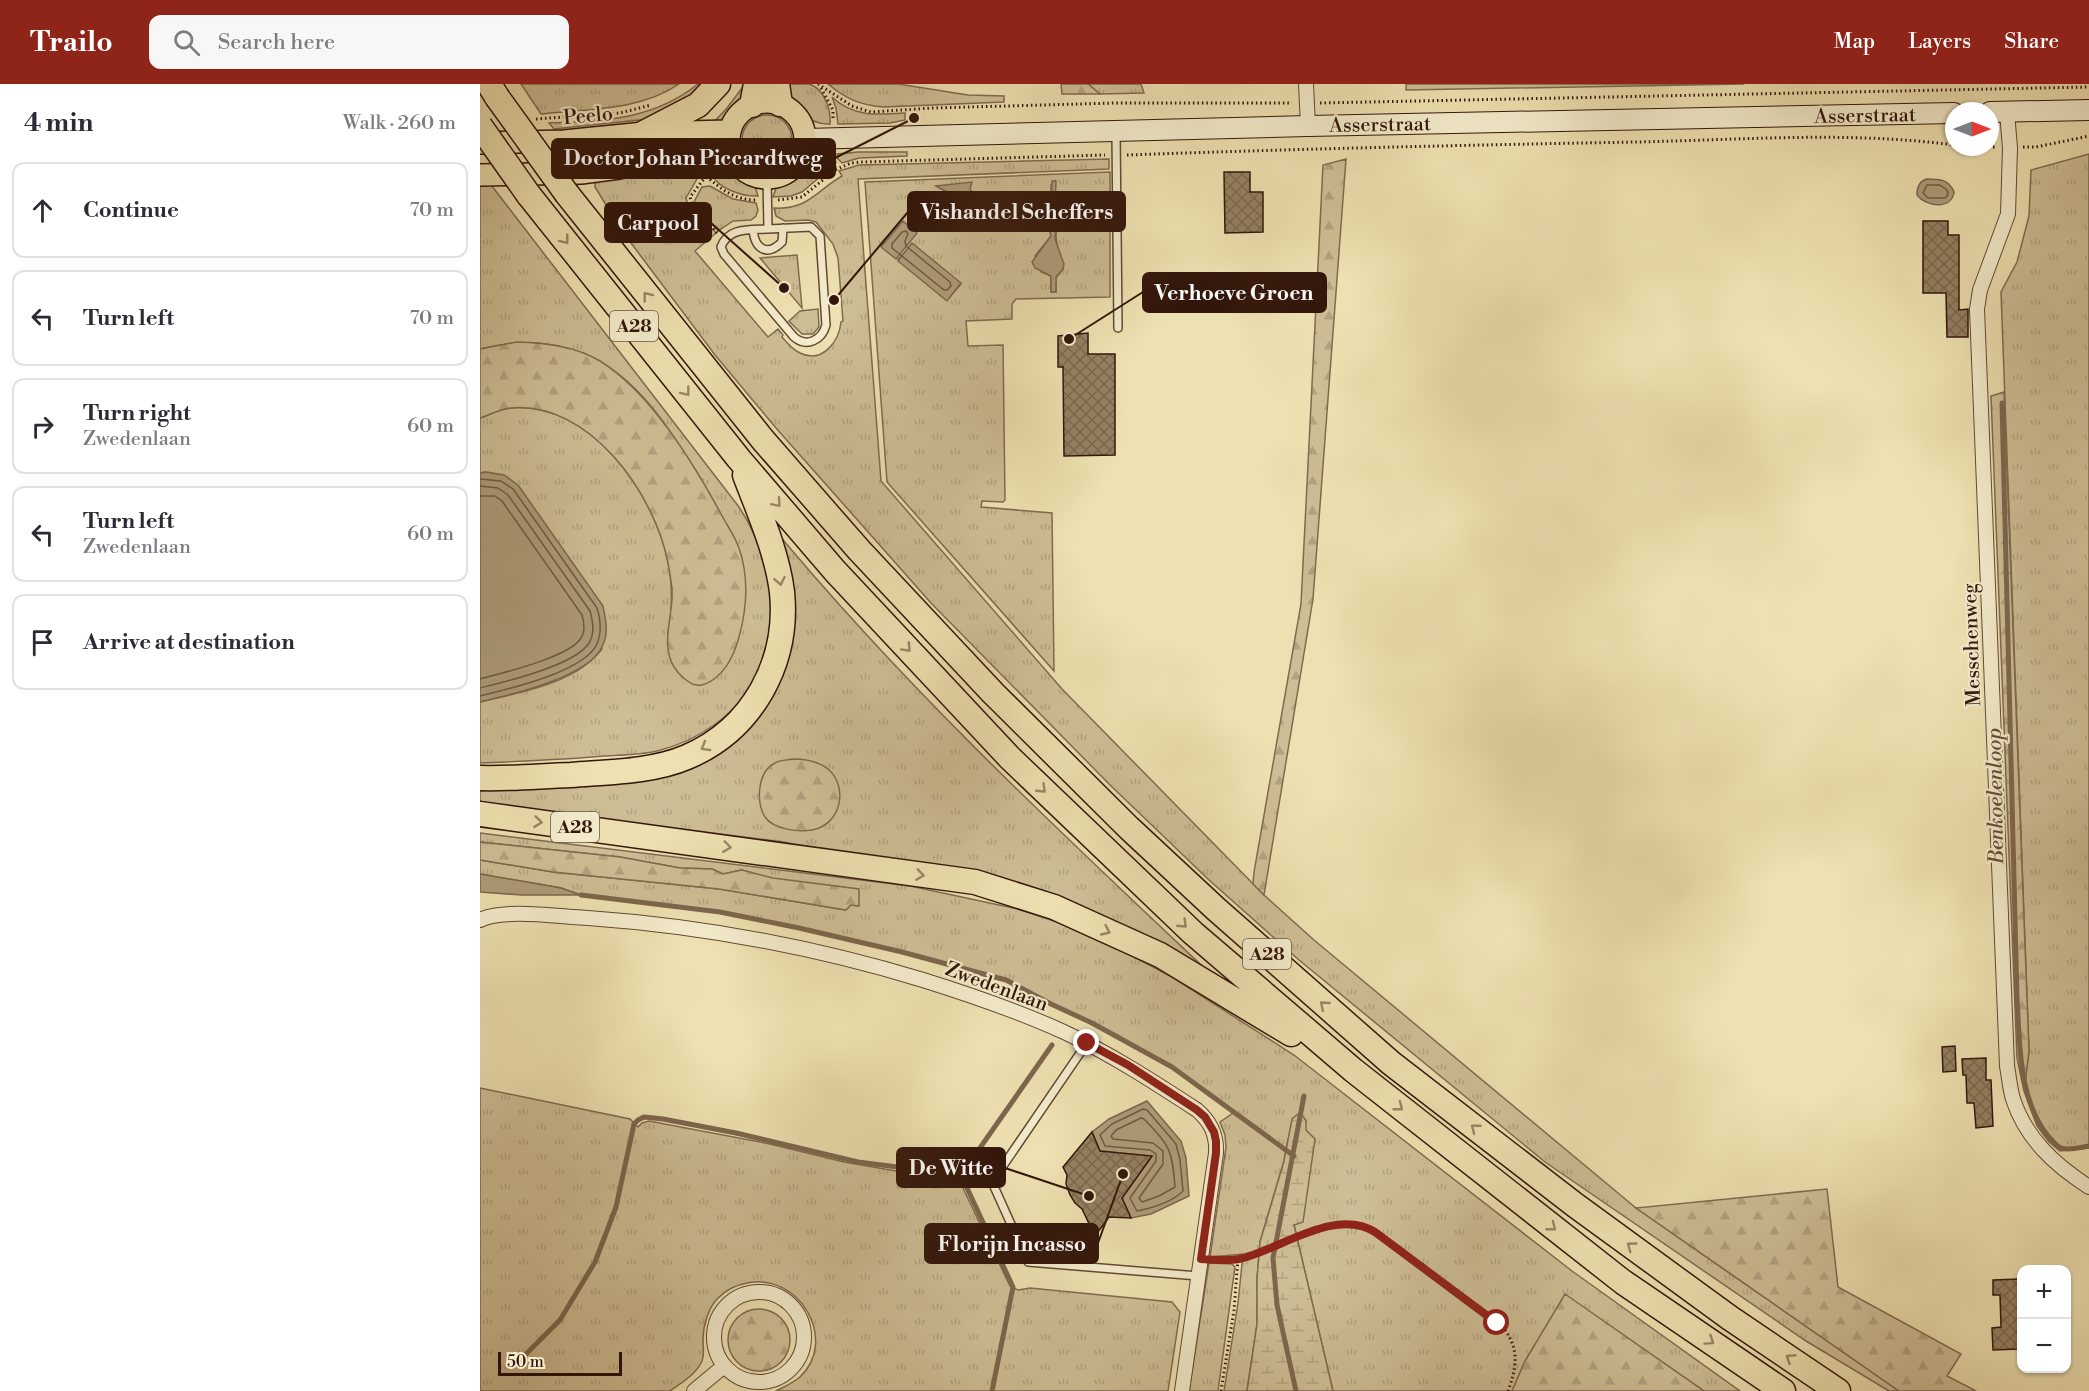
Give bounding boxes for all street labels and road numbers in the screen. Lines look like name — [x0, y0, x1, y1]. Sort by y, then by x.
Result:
street label: Peelo — [562, 102, 614, 131]
street label: Asserstraat — [1813, 103, 1916, 130]
street label: Asserstraat — [1328, 112, 1431, 139]
road number: A28 — [610, 311, 658, 341]
street label: Messchenweg — [1958, 582, 1987, 707]
road number: A28 — [551, 812, 599, 842]
road number: A28 — [1243, 939, 1291, 969]
street label: Zwedenlaan — [942, 957, 1052, 1018]

